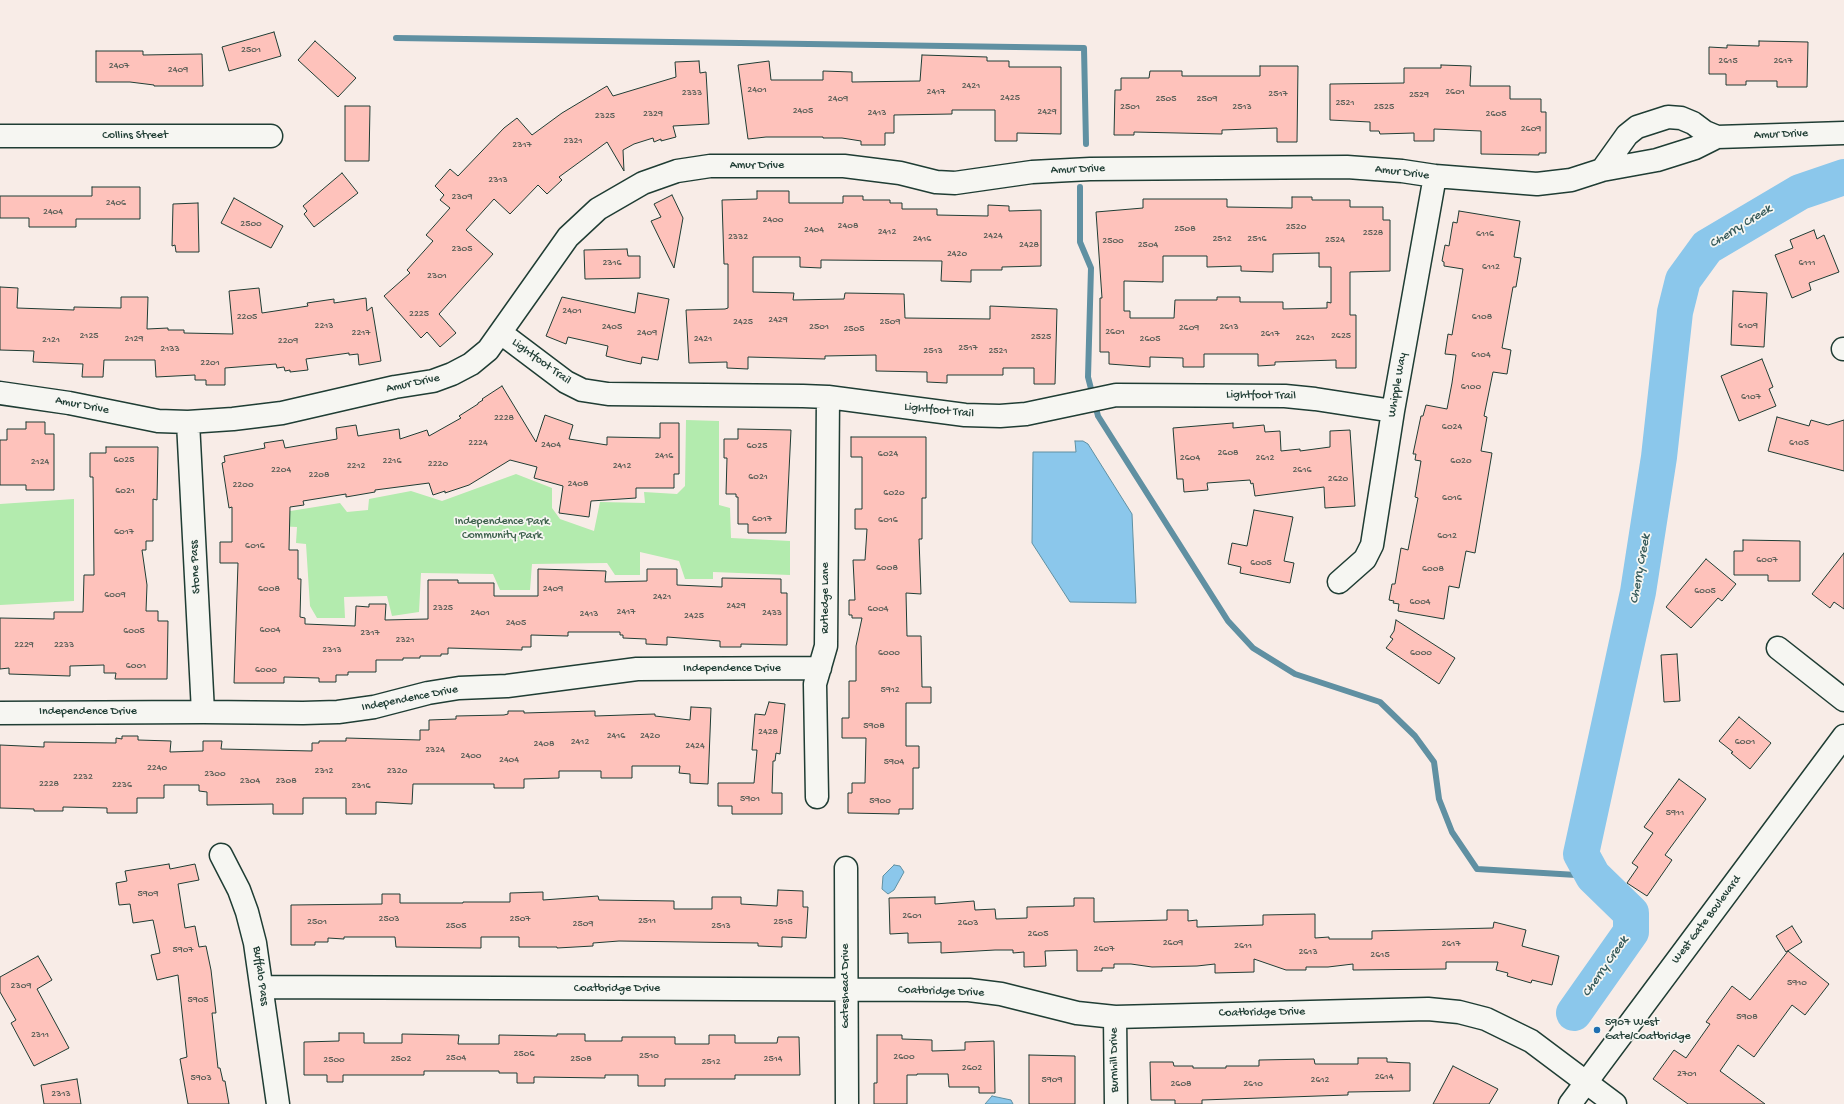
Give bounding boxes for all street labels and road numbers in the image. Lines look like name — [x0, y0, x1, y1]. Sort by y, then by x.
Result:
street label: Amur Drive — [1754, 127, 1808, 143]
street label: Collins Street — [102, 129, 168, 143]
street label: Amur Drive — [730, 159, 784, 173]
street label: Amur Drive — [1051, 162, 1105, 178]
street label: Amur Drive — [1374, 163, 1430, 183]
street label: Lightfoot Trail — [509, 336, 573, 388]
street label: Whipple Way — [1385, 351, 1411, 419]
street label: Amur Drive — [385, 371, 441, 397]
street label: Lightfoot Trail — [1226, 388, 1296, 404]
street label: Amur Drive — [54, 394, 110, 418]
street label: Lightfoot Trail — [904, 400, 974, 422]
street label: Stone Pass — [187, 540, 205, 594]
street label: Rutledge Lane — [819, 562, 833, 634]
street label: Independence Drive — [683, 662, 781, 676]
street label: Independence Drive — [361, 683, 459, 715]
street label: Independence Drive — [39, 705, 137, 719]
street label: West Gate Boulevard — [1669, 873, 1745, 967]
street label: Gateshead Drive — [839, 943, 853, 1029]
street label: Buffalo Pass — [249, 945, 271, 1007]
street label: Coatbridge Drive — [574, 982, 660, 996]
street label: Coatbridge Drive — [898, 983, 984, 1001]
street label: Coatbridge Drive — [1219, 1005, 1305, 1021]
street label: Burnhill Drive — [1107, 1027, 1123, 1093]

